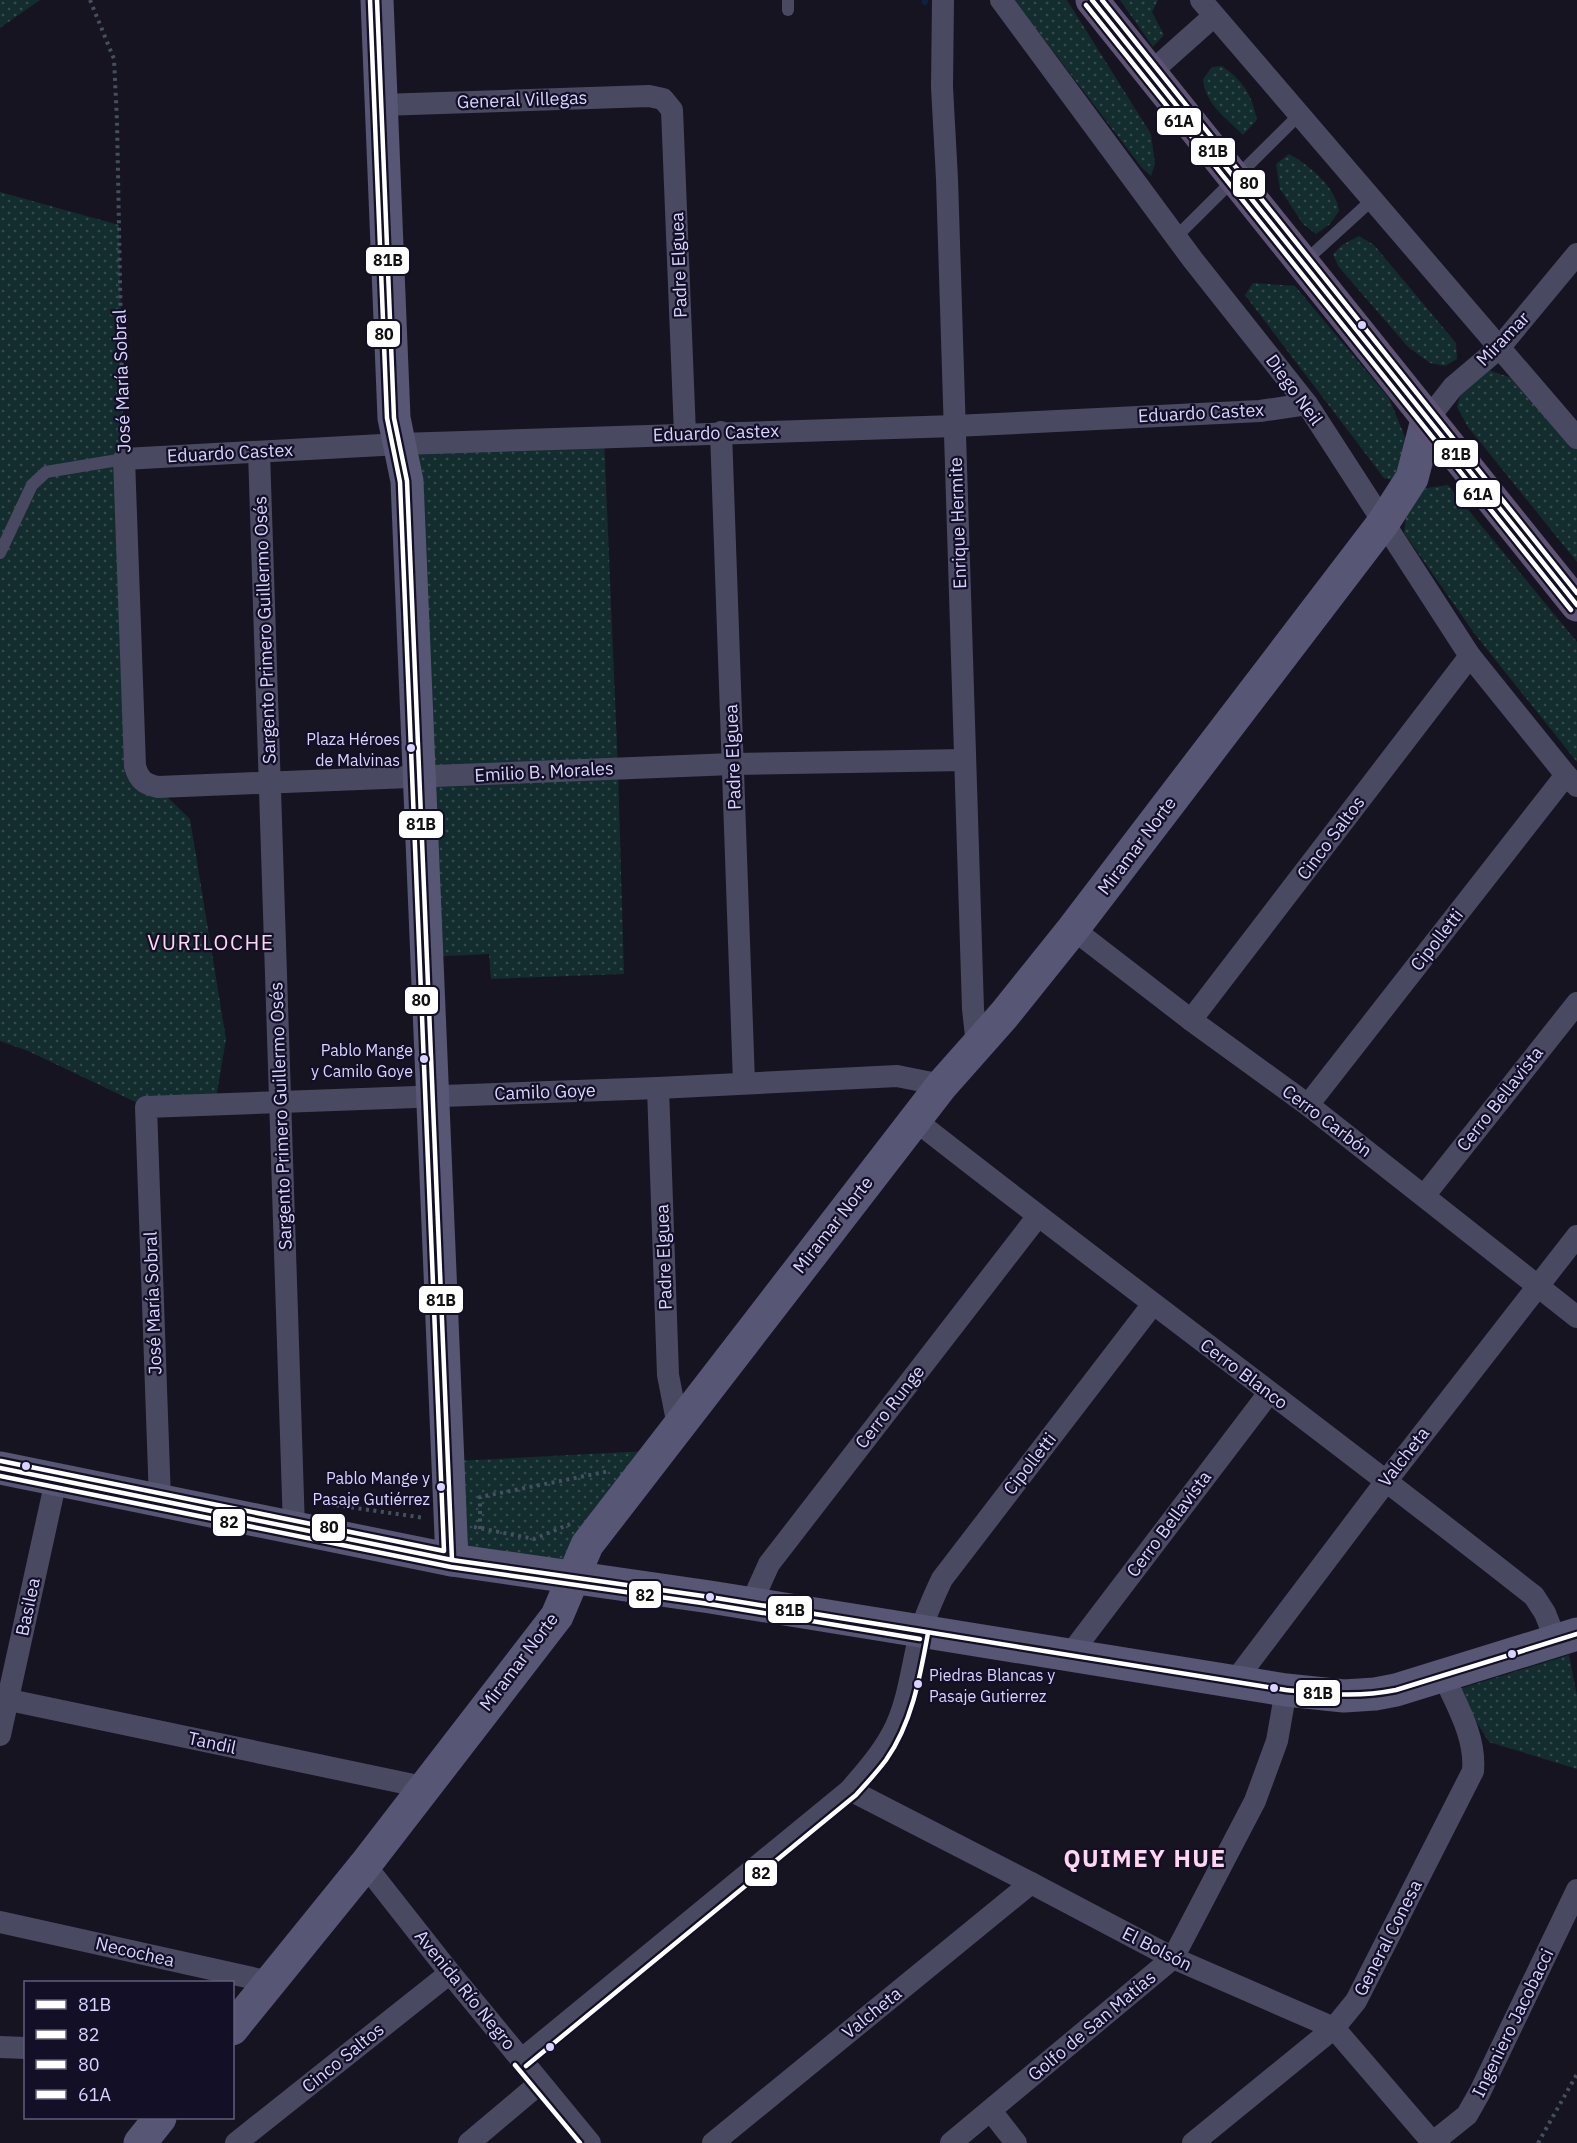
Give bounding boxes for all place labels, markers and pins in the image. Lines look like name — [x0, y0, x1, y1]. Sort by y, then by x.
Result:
unlabelled marker — [1356, 319, 1368, 331]
place label: Plaza Héroes de Malvinas — [306, 729, 400, 770]
marker: Plaza Héroes de Malvinas — [405, 742, 417, 754]
place label: Pablo Mange y Camilo Goye — [311, 1040, 413, 1081]
marker: Pablo Mange y Camilo Goye — [418, 1053, 430, 1065]
unlabelled marker — [20, 1460, 32, 1472]
place label: Pablo Mange y Pasaje Gutiérrez — [313, 1468, 430, 1509]
marker: Pablo Mange y Pasaje Gutiérrez — [435, 1481, 447, 1493]
unlabelled marker — [704, 1591, 716, 1603]
unlabelled marker — [1506, 1648, 1518, 1660]
place label: Piedras Blancas y Pasaje Gutierrez — [929, 1665, 1055, 1706]
marker: Piedras Blancas y Pasaje Gutierrez — [912, 1678, 924, 1690]
unlabelled marker — [1268, 1682, 1280, 1694]
unlabelled marker — [544, 2041, 556, 2053]

